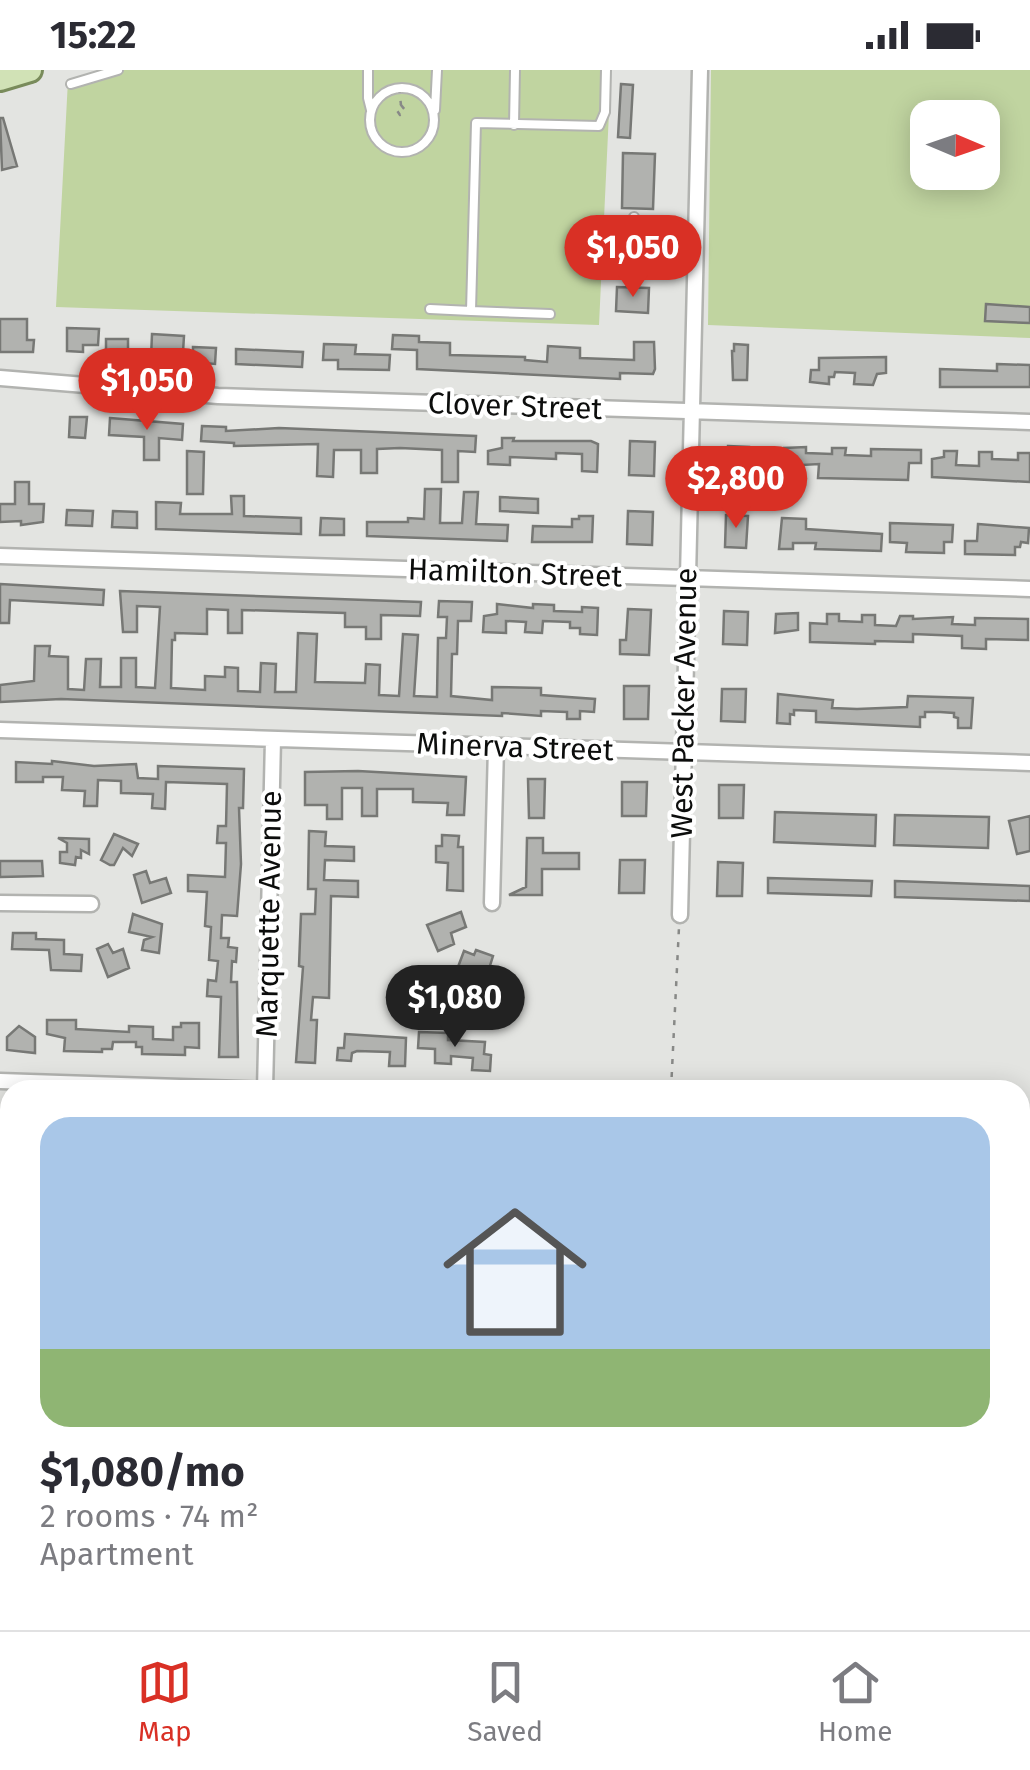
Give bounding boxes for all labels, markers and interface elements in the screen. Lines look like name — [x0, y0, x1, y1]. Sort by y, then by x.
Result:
text: 15:22 — [50, 12, 136, 58]
north arrow — [910, 100, 1000, 190]
map controls — [910, 100, 1000, 190]
pin: $1,050 — [552, 215, 714, 300]
text: $1,050 — [586, 228, 680, 266]
pin: $1,050 — [66, 348, 228, 433]
text: $1,050 — [100, 361, 194, 399]
street label: Clover Street — [427, 385, 603, 427]
pin: $2,800 — [655, 446, 817, 531]
text: $2,800 — [687, 459, 785, 497]
street label: Hamilton Street — [407, 551, 623, 595]
street label: West Packer Avenue — [664, 567, 704, 839]
street label: Minerva Street — [416, 726, 614, 768]
street label: Marquette Avenue — [249, 790, 289, 1038]
pin: $1,080 — [374, 965, 536, 1050]
text: $1,080 — [408, 978, 502, 1016]
icon: home — [425, 1182, 605, 1362]
text: $1,080/mo — [40, 1447, 245, 1497]
text: 2 rooms · 74 m² — [40, 1497, 259, 1535]
text: Apartment — [40, 1535, 194, 1573]
tab: Map — [137, 1655, 192, 1748]
tab: Saved — [467, 1655, 543, 1748]
tab: Home — [818, 1655, 893, 1748]

